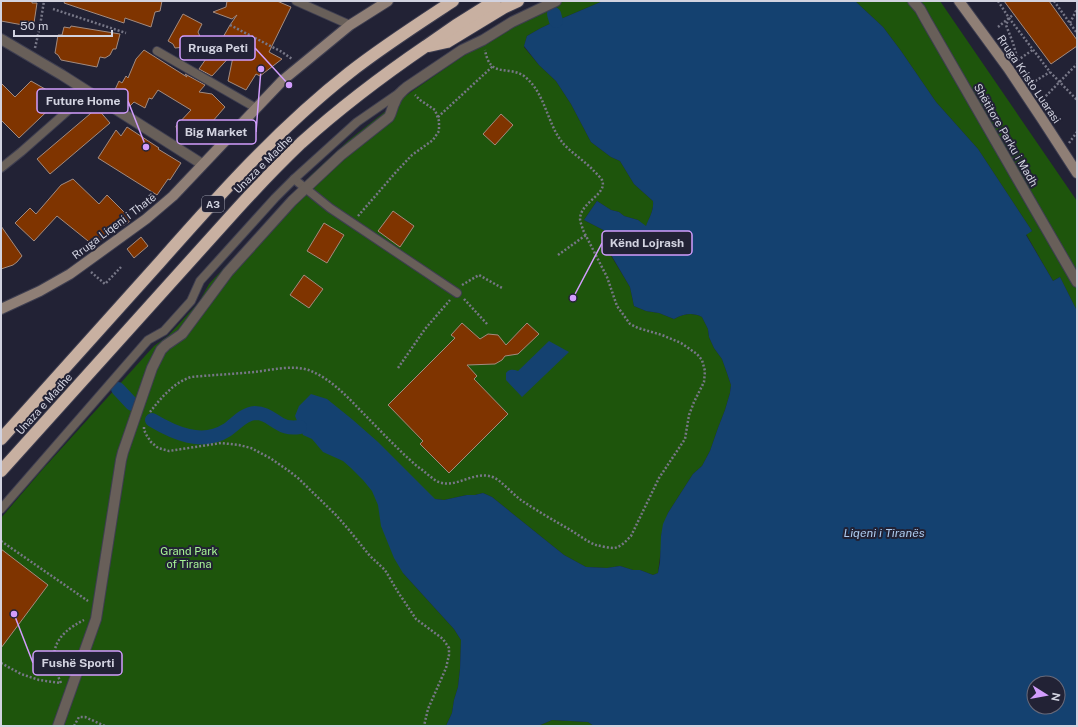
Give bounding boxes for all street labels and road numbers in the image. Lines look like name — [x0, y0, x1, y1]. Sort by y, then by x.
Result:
street label: Rruga Kristo Luarasi — [995, 33, 1063, 125]
street label: Shëtitore Parku i Madh — [972, 81, 1040, 189]
street label: Unaza e Madhe — [231, 132, 295, 196]
street label: Rruga Liqeni i Thatë — [70, 191, 158, 261]
road number: A3 — [202, 196, 224, 212]
street label: Unaza e Madhe — [13, 371, 75, 437]

